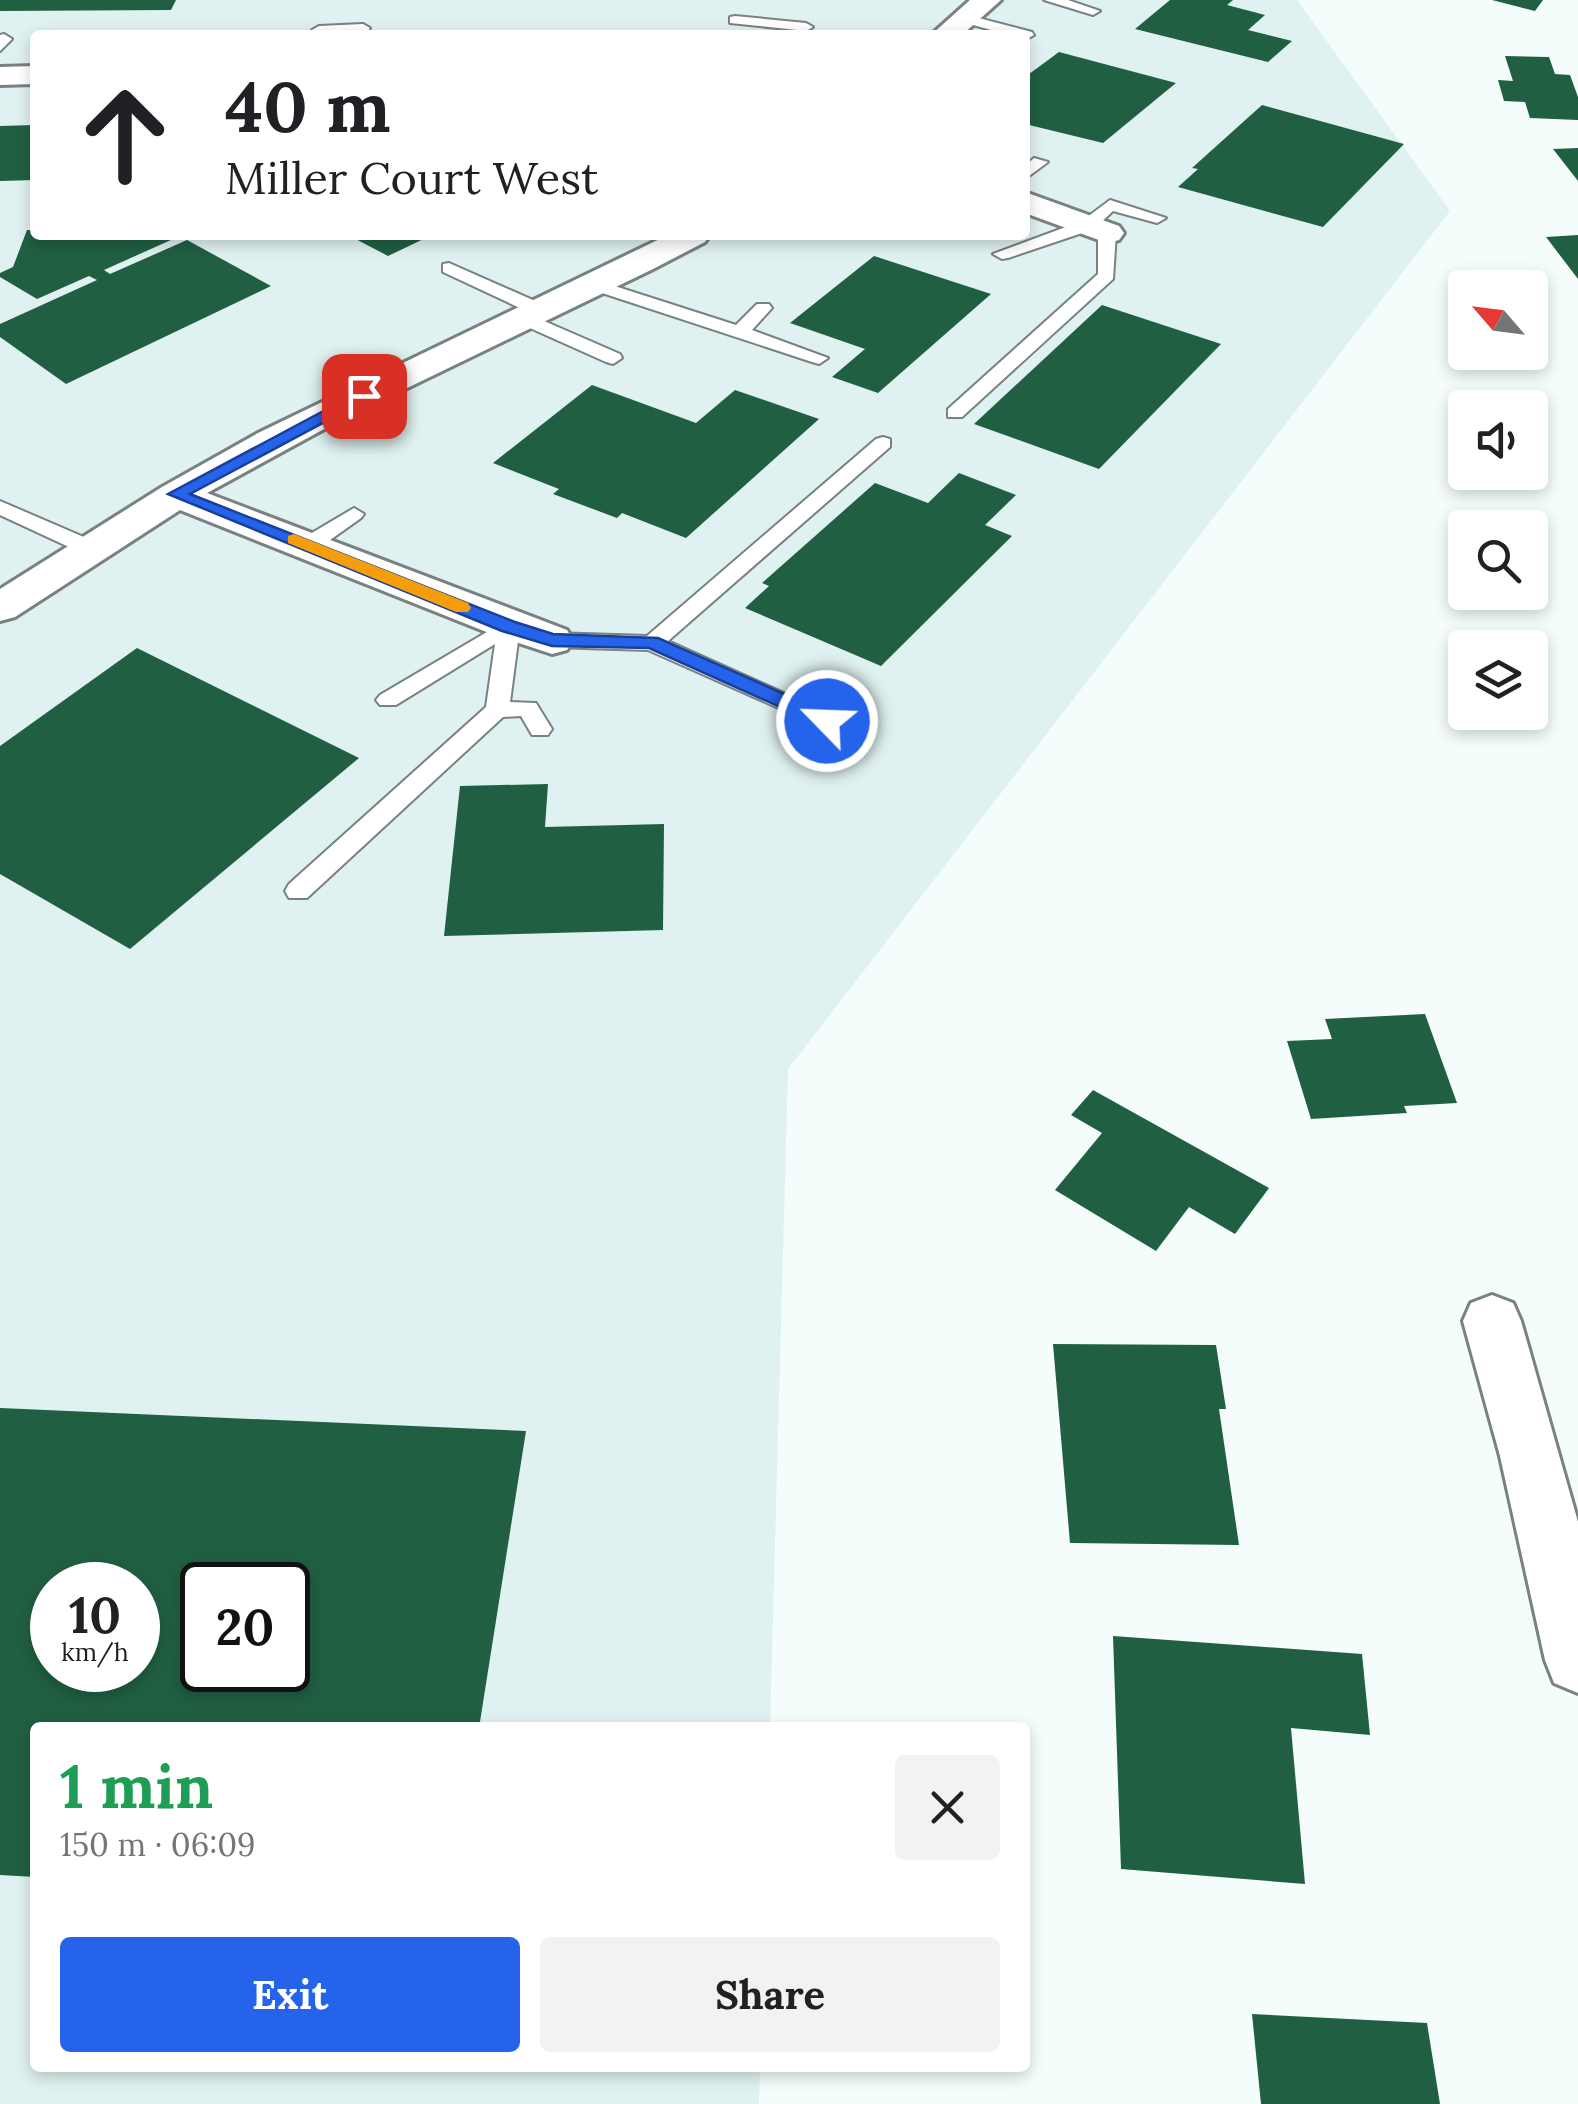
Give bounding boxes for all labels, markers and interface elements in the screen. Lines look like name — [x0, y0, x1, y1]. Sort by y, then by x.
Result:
text: 40 m — [225, 62, 391, 151]
icon: ahead — [60, 70, 190, 200]
text: Miller Court West — [225, 149, 599, 206]
north arrow — [1448, 270, 1548, 370]
map controls — [1448, 270, 1548, 730]
pin — [322, 354, 407, 439]
icon: arrive — [337, 369, 392, 424]
button: sound — [1448, 390, 1548, 490]
button: search — [1448, 510, 1548, 610]
button: layers — [1448, 630, 1548, 730]
position arrow — [775, 669, 879, 773]
speed limit sign: 20 — [180, 1562, 310, 1692]
text: 10 — [69, 1583, 121, 1647]
text: km/h — [61, 1636, 129, 1668]
text: 1 min — [60, 1748, 213, 1824]
button: close — [895, 1755, 1000, 1860]
text: 150 m · 06:09 — [60, 1824, 256, 1865]
button: Exit — [60, 1937, 520, 2052]
button: Share — [540, 1937, 1000, 2052]

